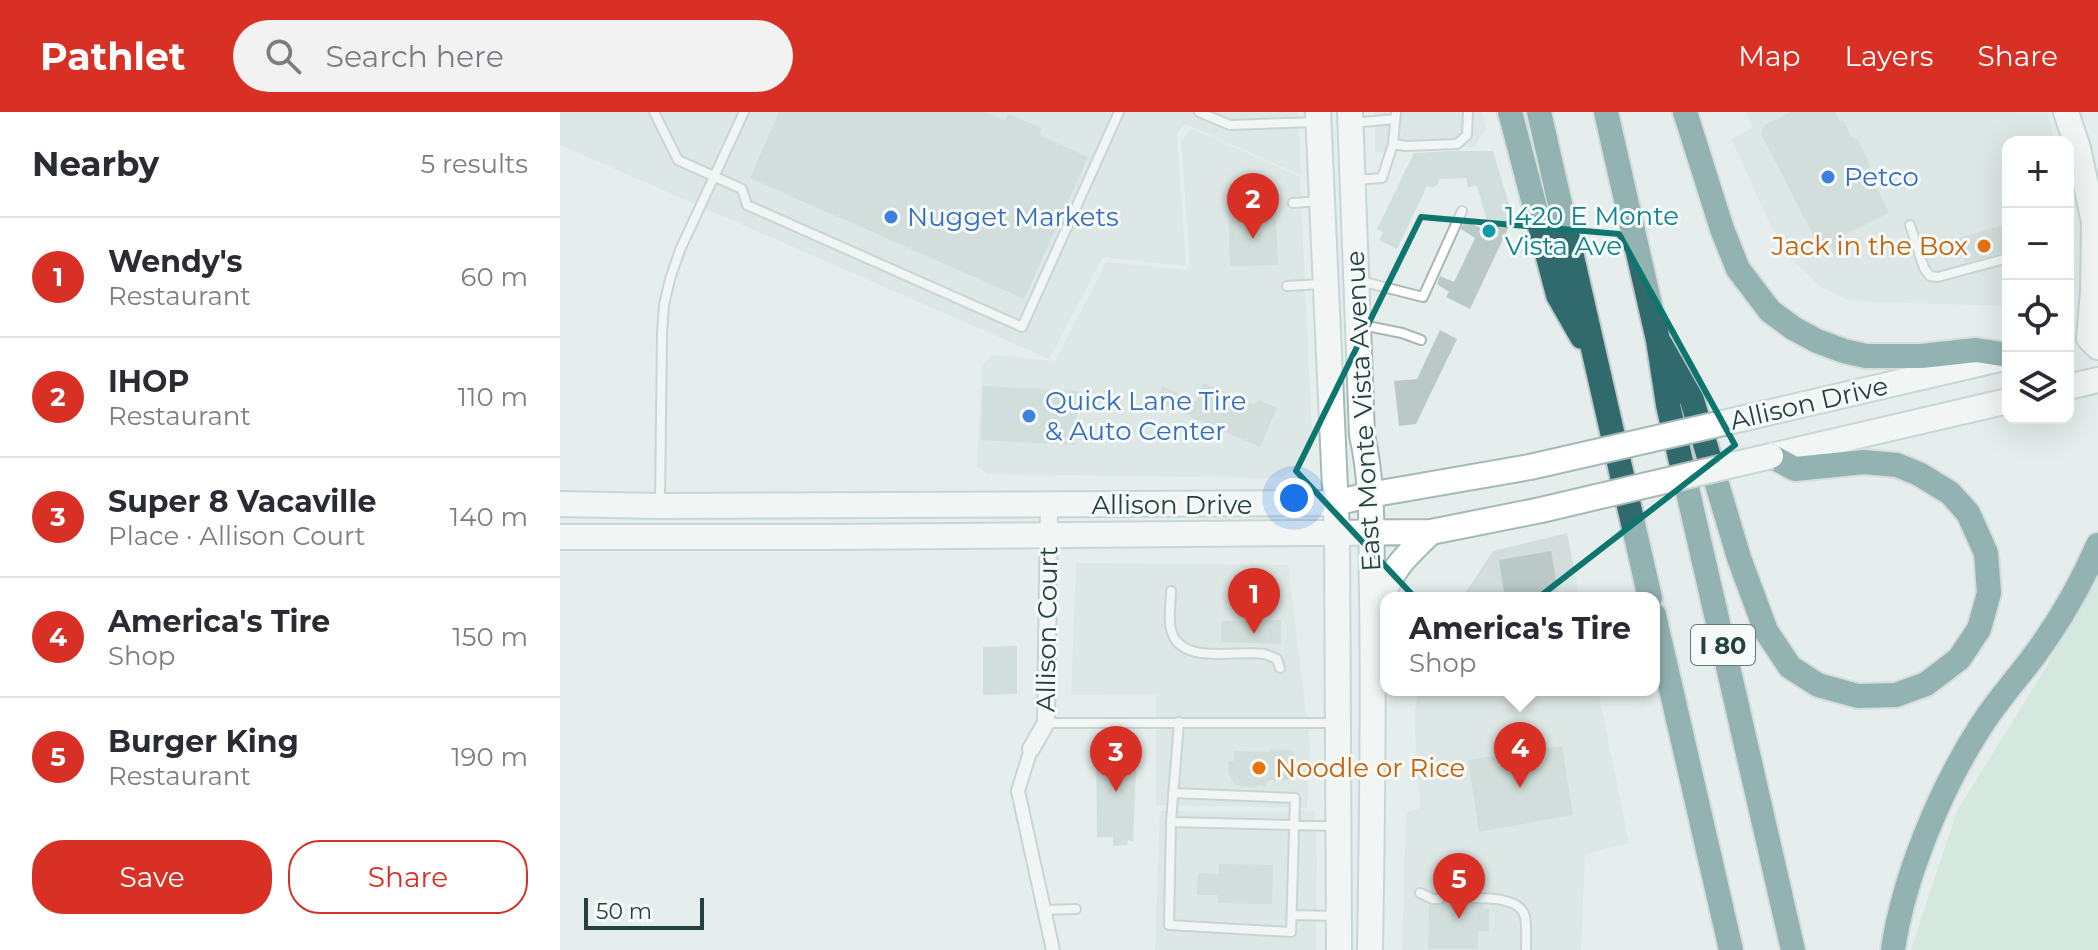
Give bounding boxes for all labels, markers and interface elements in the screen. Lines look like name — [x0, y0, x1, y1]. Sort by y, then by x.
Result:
search box — [233, 20, 793, 92]
text: Pathlet — [40, 33, 185, 80]
icon: search — [261, 34, 305, 78]
text: Search here — [325, 38, 504, 75]
text: Map — [1738, 39, 1801, 73]
text: Layers — [1845, 39, 1934, 73]
text: Share — [1978, 39, 2058, 73]
map controls — [2002, 136, 2074, 424]
button: + — [2002, 136, 2074, 208]
text: Nearby — [32, 143, 159, 185]
text: 5 results — [421, 148, 528, 180]
place label: Petco — [1844, 161, 1919, 193]
marker: Petco — [1819, 168, 1837, 186]
pin: 2 — [1227, 173, 1279, 239]
place label: 1420 E Monte Vista Ave — [1505, 200, 1679, 262]
place label: Nugget Markets — [907, 201, 1119, 233]
marker: Nugget Markets — [882, 208, 900, 226]
button: − — [2002, 208, 2074, 280]
marker: 1420 E Monte Vista Ave — [1480, 222, 1498, 240]
place label: Jack in the Box — [1770, 230, 1968, 262]
marker: Jack in the Box — [1975, 237, 1993, 255]
text: Wendy's — [108, 243, 243, 280]
street label: East Monte Vista Avenue — [1339, 250, 1387, 572]
text: 1 — [53, 261, 63, 293]
text: 60 m — [461, 261, 528, 293]
text: Restaurant — [108, 280, 251, 312]
button: locate — [2002, 280, 2074, 352]
button: layers — [2002, 352, 2074, 424]
text: IHOP — [108, 363, 189, 400]
street label: Allison Drive — [1727, 369, 1891, 437]
text: 2 — [50, 381, 66, 413]
text: 110 m — [458, 381, 528, 413]
place label: Quick Lane Tire & Auto Center — [1045, 385, 1247, 447]
text: Restaurant — [108, 400, 251, 432]
marker: Quick Lane Tire & Auto Center — [1020, 407, 1038, 425]
your location — [1274, 478, 1314, 518]
text: Super 8 Vacaville — [108, 483, 376, 520]
street label: Allison Drive — [1091, 489, 1253, 521]
text: 3 — [50, 501, 66, 533]
text: 140 m — [450, 501, 528, 533]
text: Place · Allison Court — [108, 520, 365, 552]
street label: Allison Court — [1030, 546, 1064, 712]
pin: 1 — [1228, 568, 1280, 634]
popup — [1380, 592, 1660, 696]
text: America's Tire — [108, 603, 330, 640]
text: America's Tire — [1409, 610, 1631, 647]
text: 4 — [49, 621, 67, 653]
text: 150 m — [452, 621, 528, 653]
road number: I 80 — [1691, 625, 1755, 665]
text: Shop — [108, 640, 176, 672]
text: Shop — [1409, 647, 1476, 679]
pin: 4 — [1494, 722, 1546, 788]
text: Burger King — [108, 723, 299, 760]
pin: 3 — [1090, 726, 1142, 792]
text: 5 — [50, 741, 66, 773]
text: 190 m — [451, 741, 528, 773]
place label: Noodle or Rice — [1275, 752, 1465, 784]
marker: Noodle or Rice — [1250, 759, 1268, 777]
text: Restaurant — [108, 760, 251, 792]
button: Save — [32, 840, 272, 914]
button: Share — [288, 840, 528, 914]
pin: 5 — [1433, 853, 1485, 919]
scale bar — [584, 894, 704, 930]
text: 50 m — [596, 898, 652, 925]

